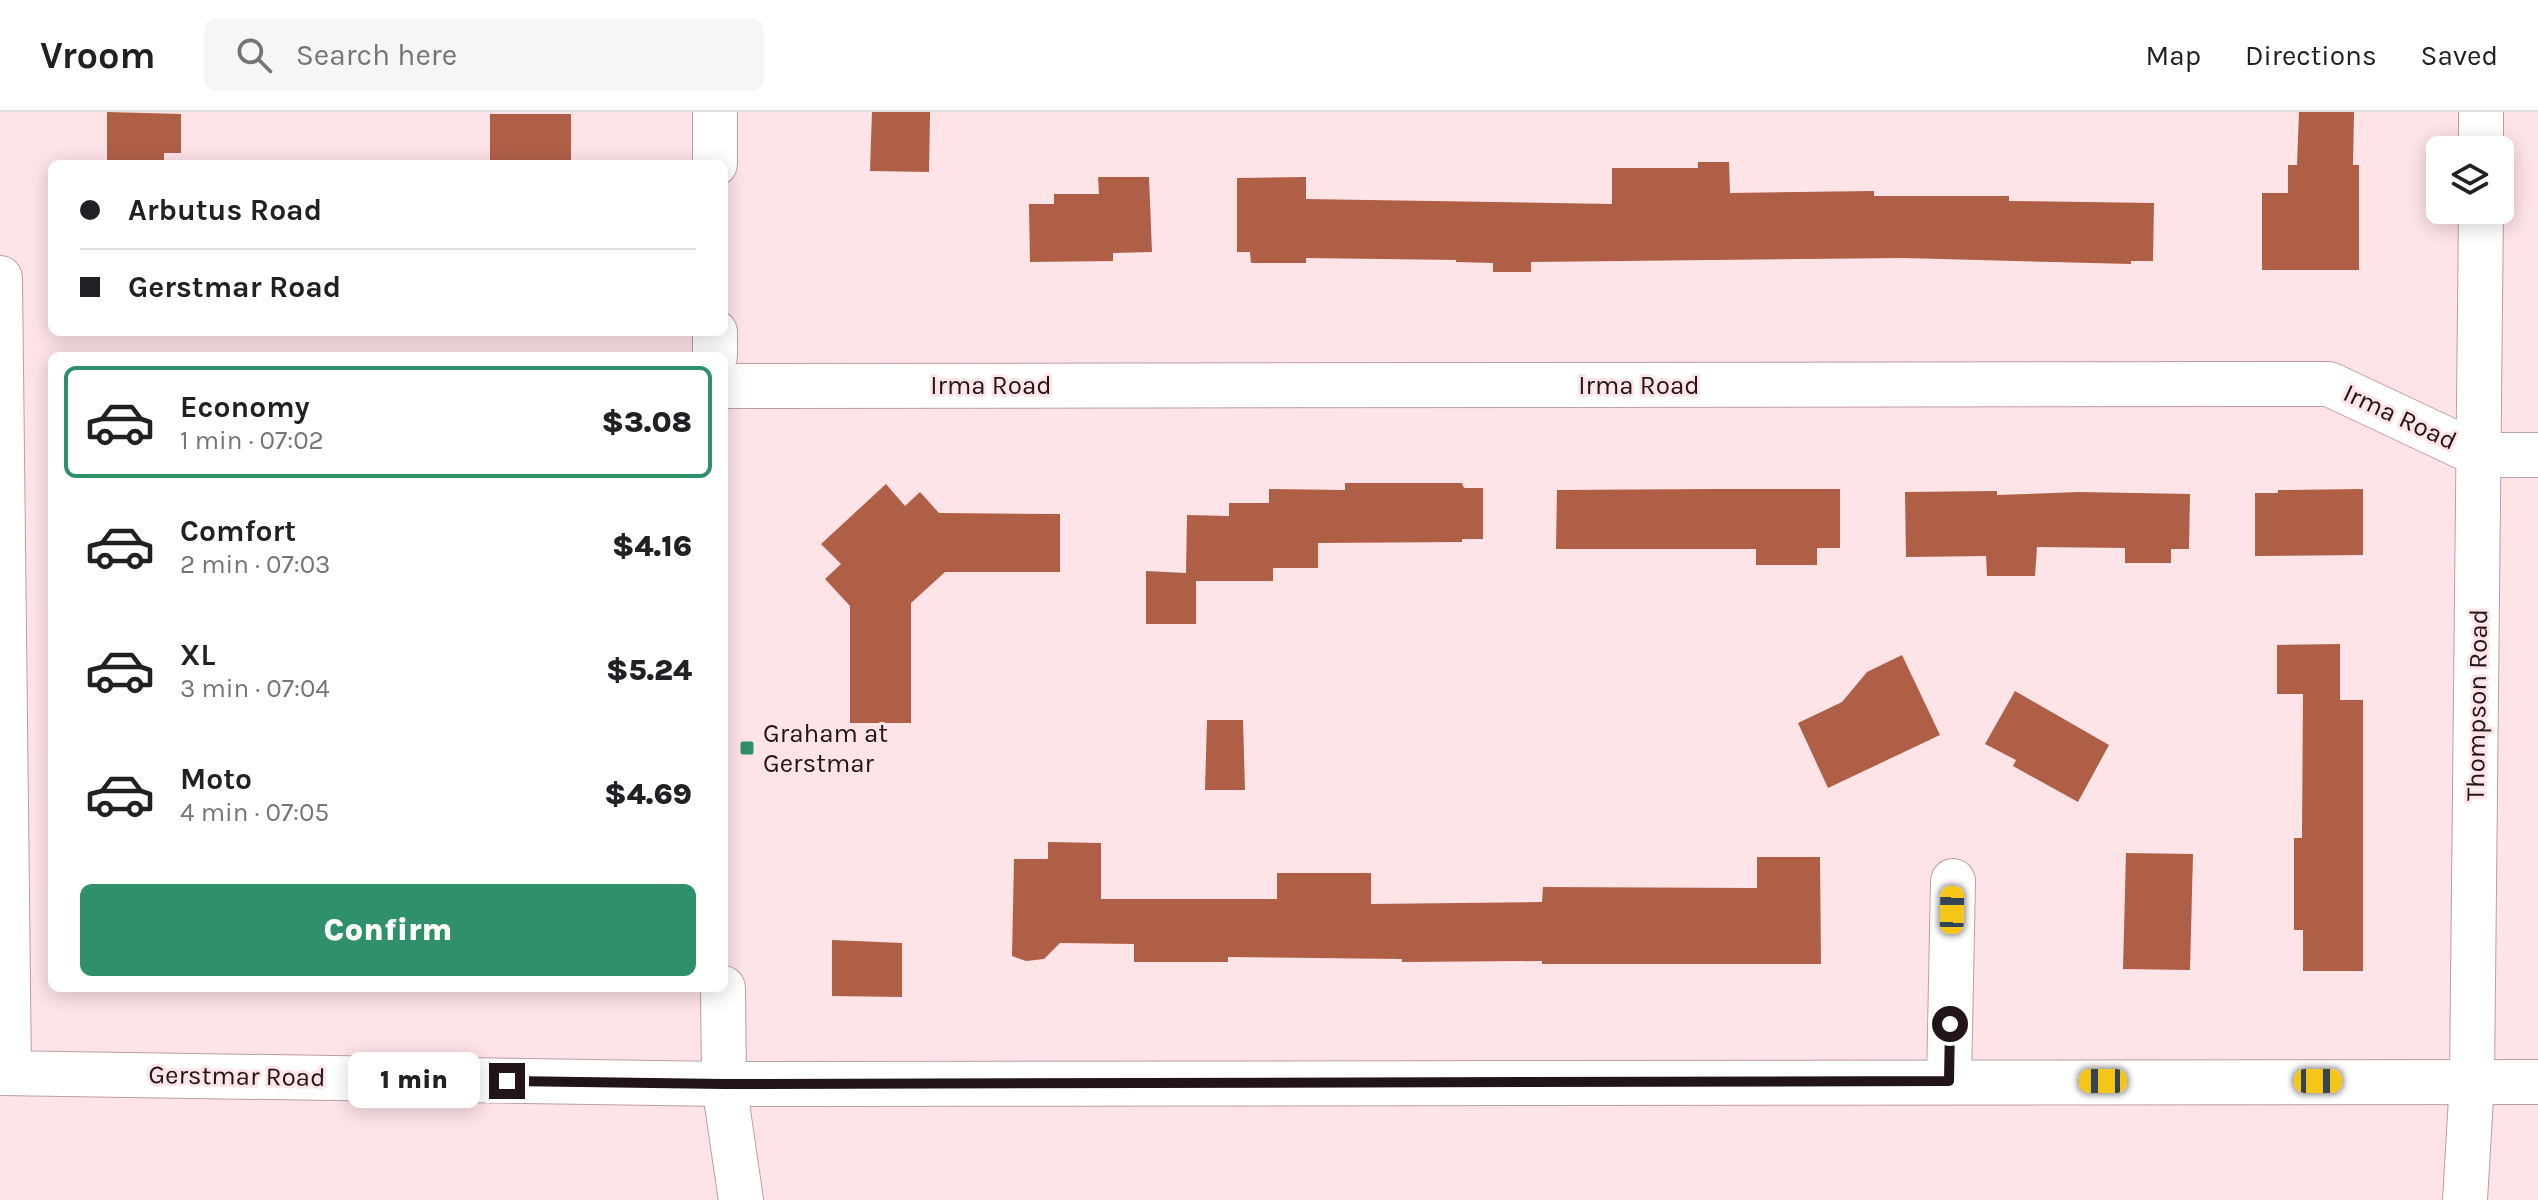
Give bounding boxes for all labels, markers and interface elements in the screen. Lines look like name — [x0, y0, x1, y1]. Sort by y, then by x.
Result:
search box — [204, 19, 764, 91]
text: Vroom — [40, 33, 156, 78]
icon: search — [232, 33, 276, 77]
text: Search here — [296, 37, 457, 73]
text: Map — [2146, 39, 2201, 72]
text: Directions — [2245, 39, 2377, 72]
text: Saved — [2421, 39, 2498, 72]
map controls — [2426, 136, 2514, 224]
button: layers — [2426, 136, 2514, 224]
text: Arbutus Road — [128, 192, 322, 228]
text: Gerstmar Road — [128, 269, 341, 305]
street label: Irma Road — [930, 370, 1052, 401]
street label: Irma Road — [1578, 370, 1700, 401]
street label: Irma Road — [2338, 377, 2462, 457]
icon: car — [84, 386, 156, 458]
text: Economy — [180, 389, 310, 425]
text: $3.08 — [602, 404, 692, 440]
text: 1 min · 07:02 — [180, 425, 324, 456]
icon: car — [84, 510, 156, 582]
text: Comfort — [180, 513, 296, 549]
text: $4.16 — [612, 528, 692, 564]
text: 2 min · 07:03 — [180, 549, 330, 580]
street label: Thompson Road — [2460, 609, 2494, 801]
icon: car — [84, 634, 156, 706]
text: XL — [180, 637, 215, 673]
text: $5.24 — [606, 652, 692, 688]
text: 3 min · 07:04 — [180, 673, 330, 704]
place label: Graham at Gerstmar — [763, 718, 888, 779]
marker: Graham at Gerstmar — [738, 739, 756, 757]
icon: car — [84, 758, 156, 830]
text: Moto — [180, 761, 252, 797]
text: $4.69 — [604, 776, 692, 812]
text: 4 min · 07:05 — [180, 797, 329, 828]
button: Confirm — [80, 884, 696, 976]
car — [1940, 886, 1964, 934]
route start — [1932, 1006, 1968, 1042]
callout: 1 min — [347, 1053, 479, 1109]
street label: Gerstmar Road — [148, 1059, 326, 1093]
route end — [489, 1063, 525, 1099]
text: 1 min — [380, 1064, 448, 1095]
car — [2079, 1069, 2127, 1093]
car — [2294, 1069, 2342, 1093]

